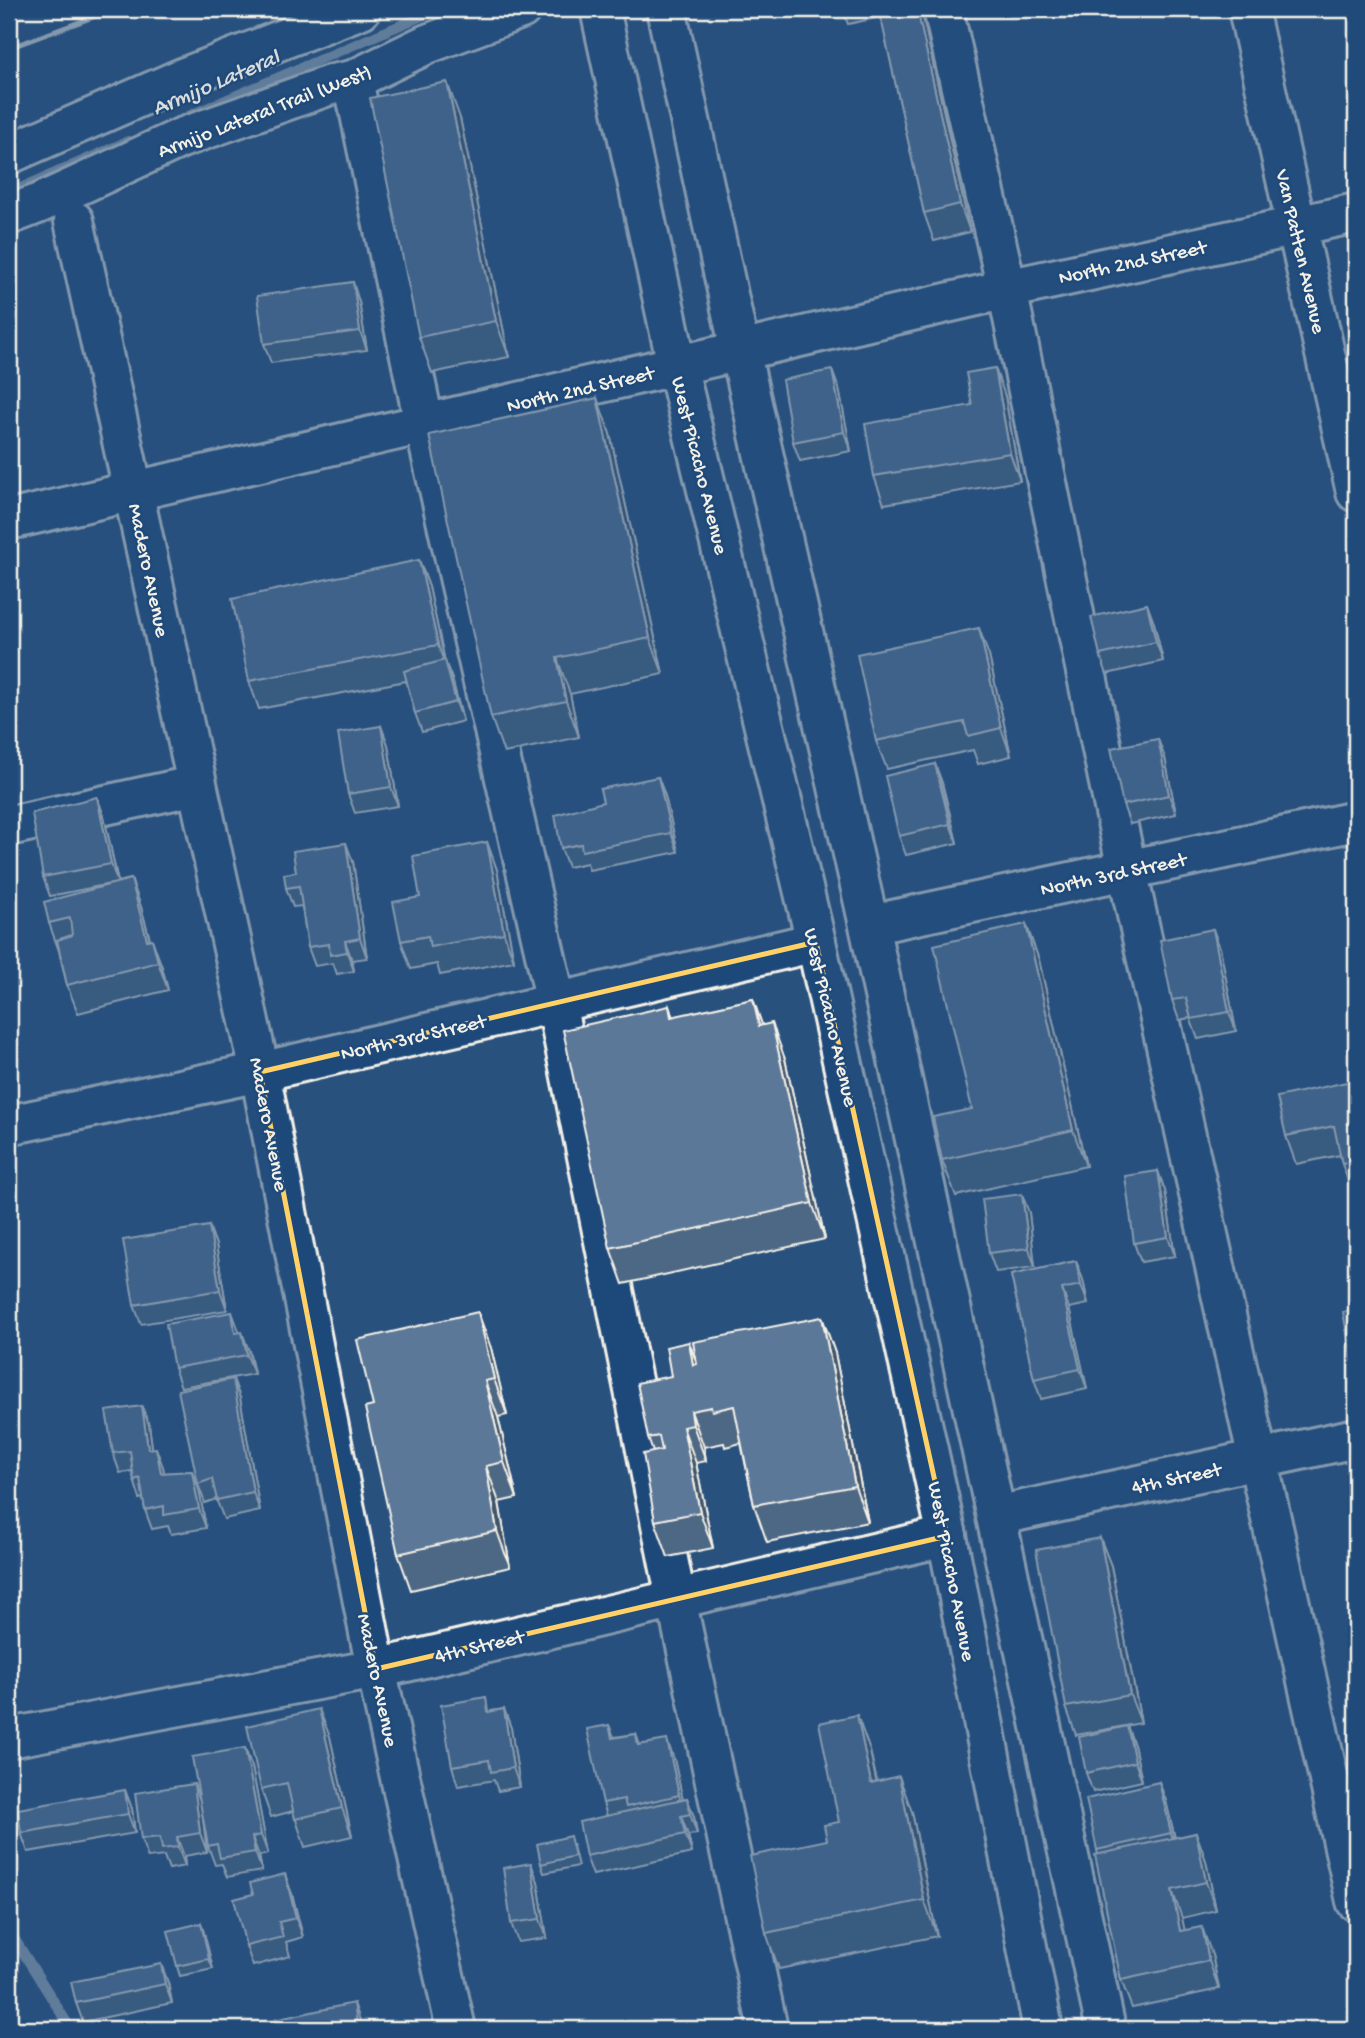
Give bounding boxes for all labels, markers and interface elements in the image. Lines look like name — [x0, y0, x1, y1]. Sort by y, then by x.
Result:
water label: Armijo Lateral — [149, 45, 286, 123]
street label: Armijo Lateral Trail (West) — [155, 61, 376, 166]
street label: Van Patten Avenue — [1267, 166, 1330, 337]
street label: North 2nd Street — [1057, 236, 1211, 292]
street label: North 2nd Street — [505, 362, 659, 421]
street label: West Picacho Avenue — [663, 374, 732, 558]
street label: Madero Avenue — [120, 502, 173, 641]
street label: North 3rd Street — [1039, 848, 1191, 904]
street label: West Picacho Avenue — [796, 926, 862, 1111]
street label: North 3rd Street — [339, 1010, 491, 1068]
street label: Madero Avenue — [241, 1056, 292, 1195]
street label: 4th Street — [1130, 1458, 1226, 1502]
street label: West Picacho Avenue — [920, 1480, 979, 1665]
street label: Madero Avenue — [349, 1612, 402, 1751]
street label: 4th Street — [433, 1625, 529, 1671]

